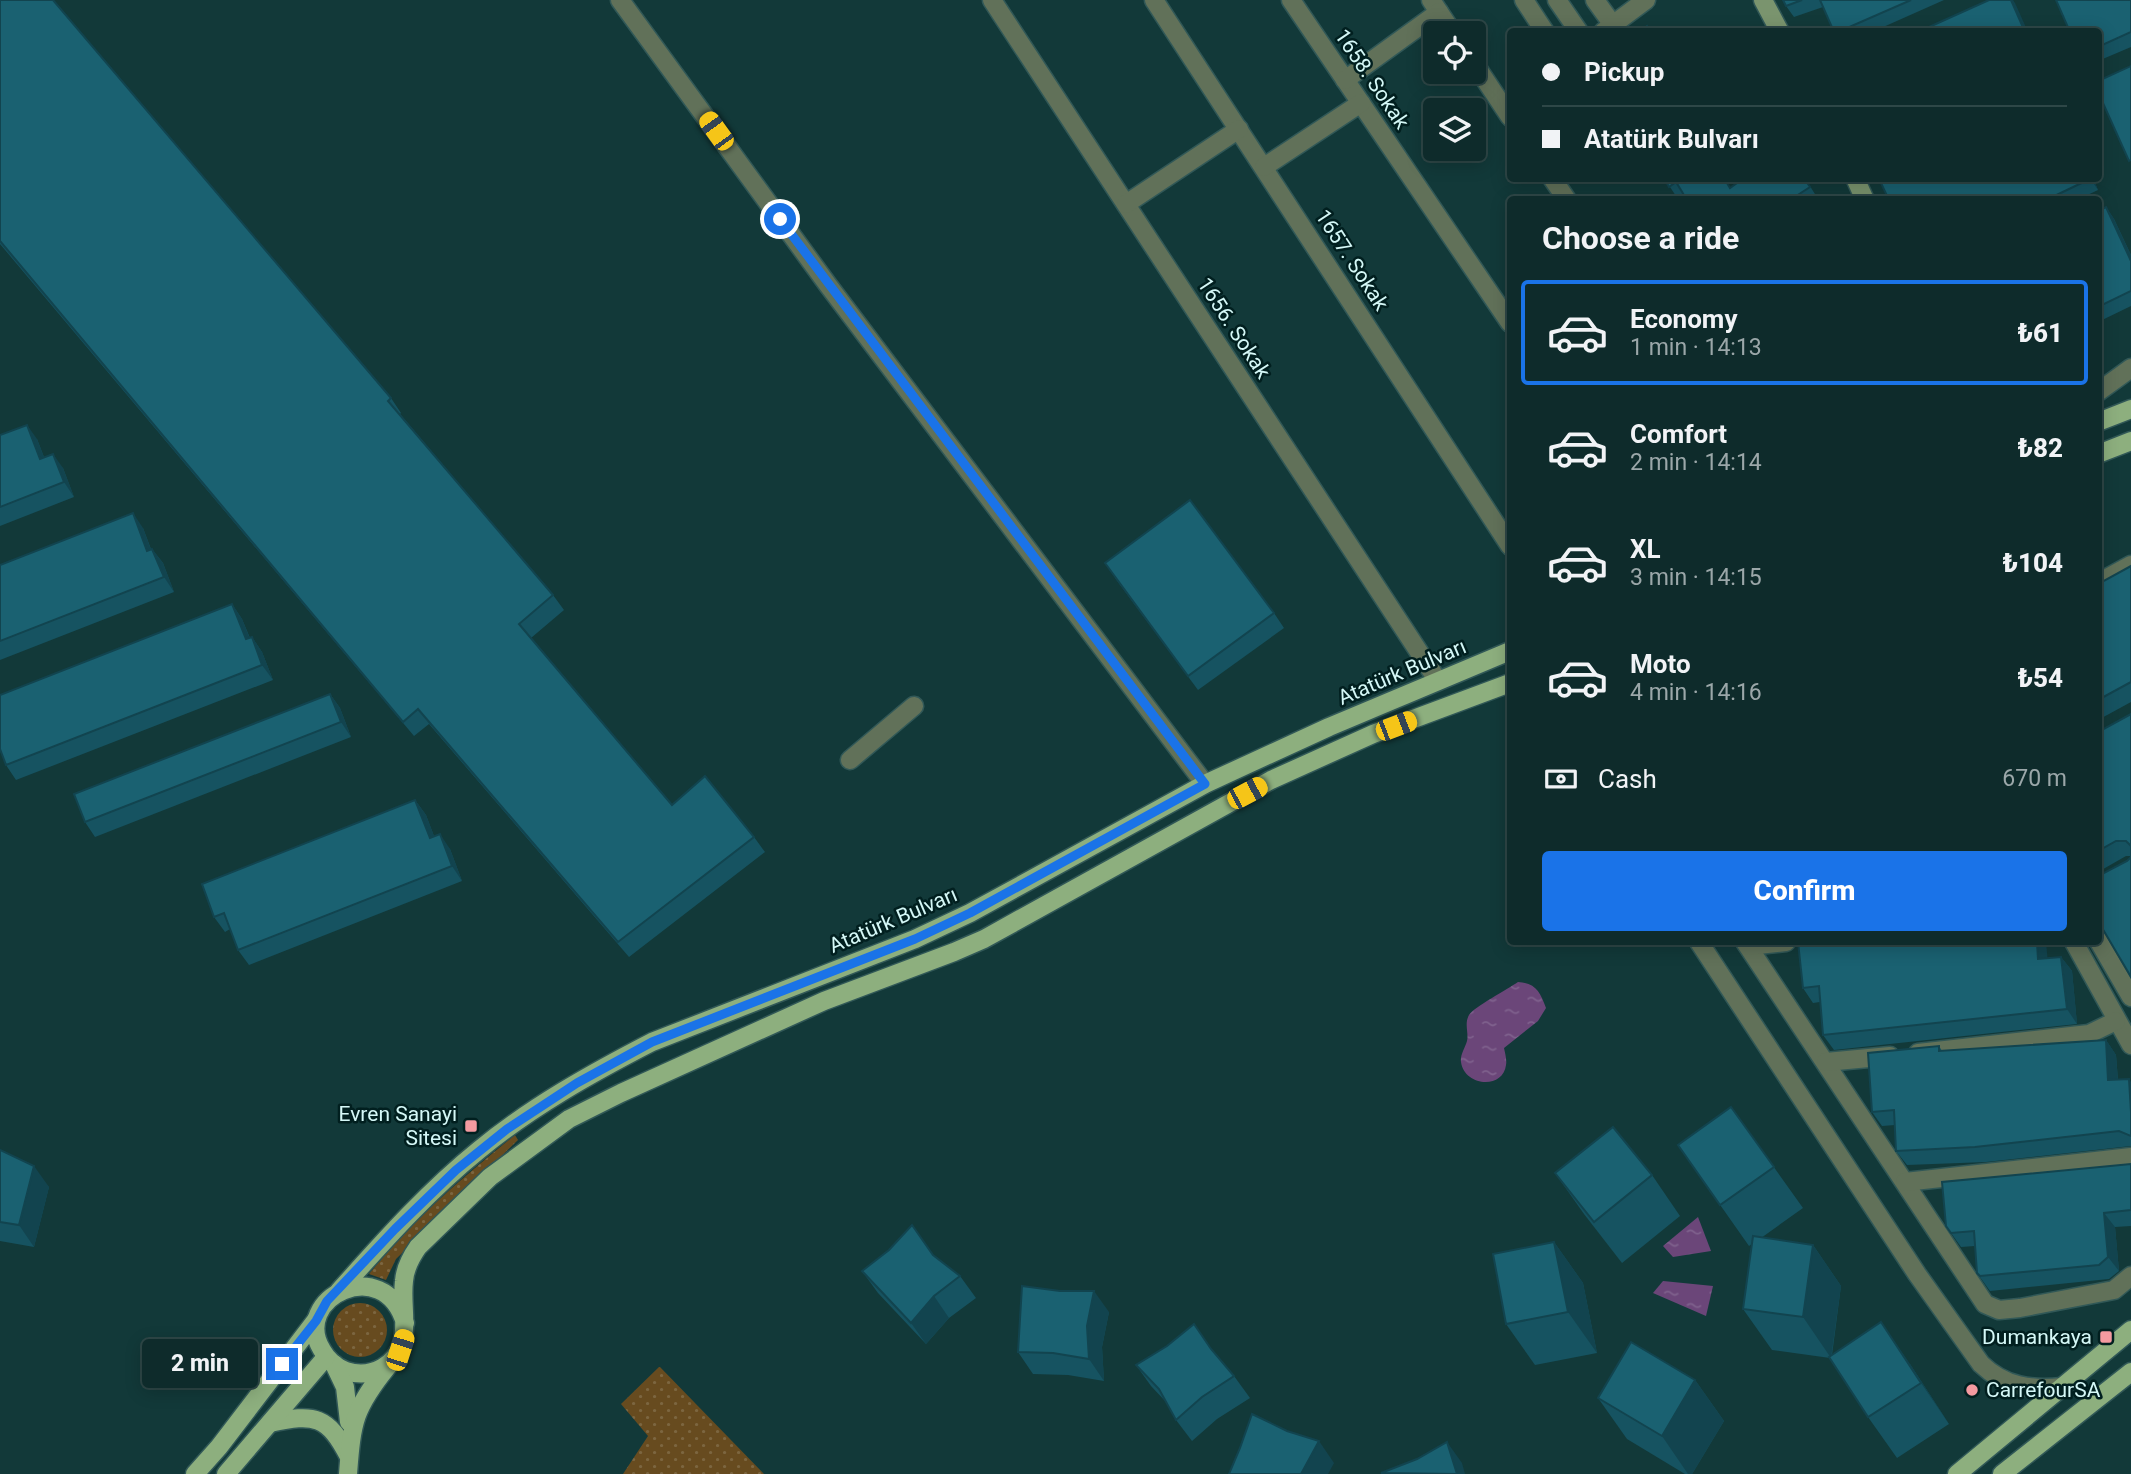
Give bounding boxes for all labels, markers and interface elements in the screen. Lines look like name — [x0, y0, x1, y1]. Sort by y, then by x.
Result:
map controls — [1423, 21, 1486, 161]
button: locate — [1423, 21, 1486, 84]
street label: 1658. Sokak — [1330, 25, 1414, 134]
text: Pickup — [1584, 57, 1664, 87]
button: layers — [1423, 98, 1486, 161]
car — [696, 108, 737, 154]
text: Atatürk Bulvarı — [1584, 124, 1759, 154]
route start — [764, 203, 796, 235]
street label: 1657. Sokak — [1311, 205, 1394, 315]
text: Choose a ride — [1542, 219, 1739, 257]
street label: 1656. Sokak — [1193, 273, 1276, 383]
icon: car — [1546, 301, 1609, 364]
text: Economy — [1630, 304, 1737, 334]
text: ₺61 — [2017, 318, 2063, 348]
text: 1 min · 14:13 — [1630, 334, 1762, 361]
icon: car — [1546, 416, 1609, 479]
text: Comfort — [1630, 419, 1727, 449]
text: ₺82 — [2017, 433, 2063, 463]
text: 2 min · 14:14 — [1630, 449, 1762, 476]
icon: car — [1546, 531, 1609, 594]
text: XL — [1630, 534, 1661, 564]
text: ₺104 — [2002, 548, 2063, 578]
text: 3 min · 14:15 — [1630, 564, 1762, 591]
street label: Atatürk Bulvarı — [1334, 634, 1470, 710]
icon: car — [1546, 646, 1609, 709]
text: Moto — [1630, 649, 1691, 679]
text: ₺54 — [2017, 663, 2063, 693]
text: 4 min · 14:16 — [1630, 679, 1762, 706]
car — [1373, 709, 1420, 743]
icon: cash — [1542, 760, 1580, 798]
text: Cash — [1598, 764, 1657, 794]
text: 670 m — [2002, 765, 2067, 792]
car — [1224, 774, 1271, 812]
button: Confirm — [1542, 851, 2067, 931]
street label: Atatürk Bulvarı — [825, 882, 961, 958]
place label: Evren Sanayi Sitesi — [338, 1102, 457, 1150]
marker: Evren Sanayi Sitesi — [463, 1118, 479, 1134]
place label: Dumankaya — [1982, 1325, 2092, 1349]
car — [384, 1327, 417, 1373]
marker: Dumankaya — [2098, 1329, 2114, 1345]
callout: 2 min — [142, 1340, 258, 1388]
route end — [266, 1348, 298, 1380]
text: 2 min — [171, 1350, 229, 1377]
place label: CarrefourSA — [1986, 1378, 2101, 1402]
marker: CarrefourSA — [1964, 1382, 1980, 1398]

